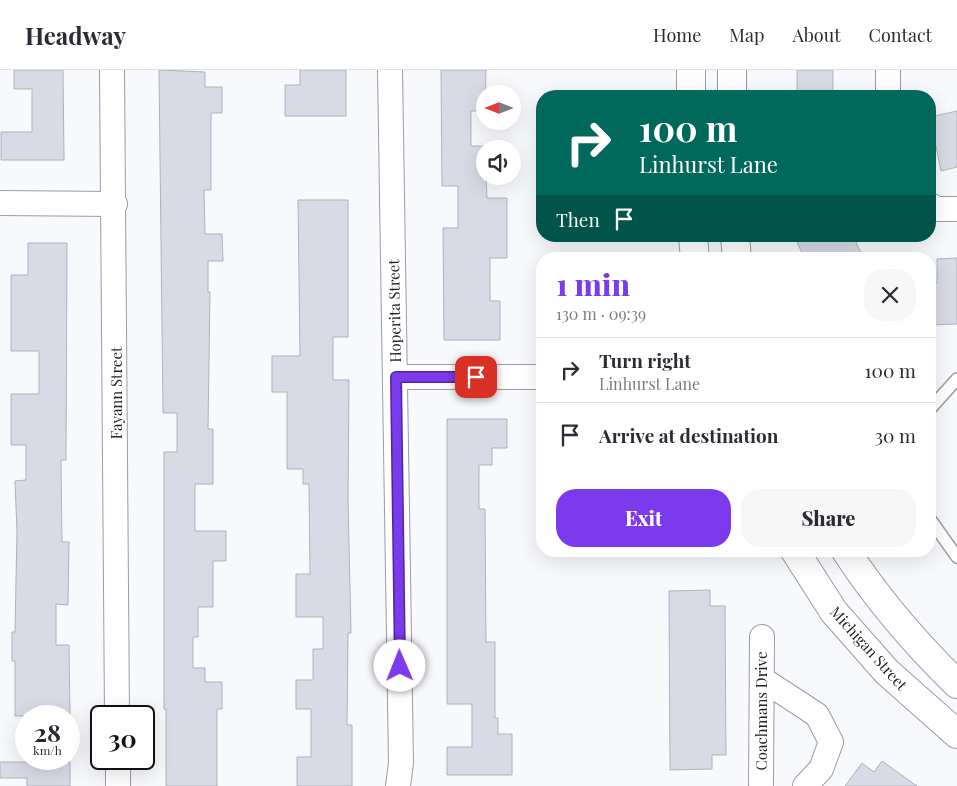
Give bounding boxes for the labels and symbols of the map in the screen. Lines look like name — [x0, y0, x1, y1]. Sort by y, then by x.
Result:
north arrow — [476, 85, 521, 130]
street label: Hoperita Street — [383, 259, 405, 363]
street label: Fayann Street — [106, 346, 126, 439]
pin — [455, 356, 497, 398]
street label: Michigan Street — [826, 602, 912, 695]
position arrow — [373, 639, 425, 691]
street label: Coachmans Drive — [751, 651, 771, 771]
speed limit sign: 30 — [90, 705, 155, 770]

